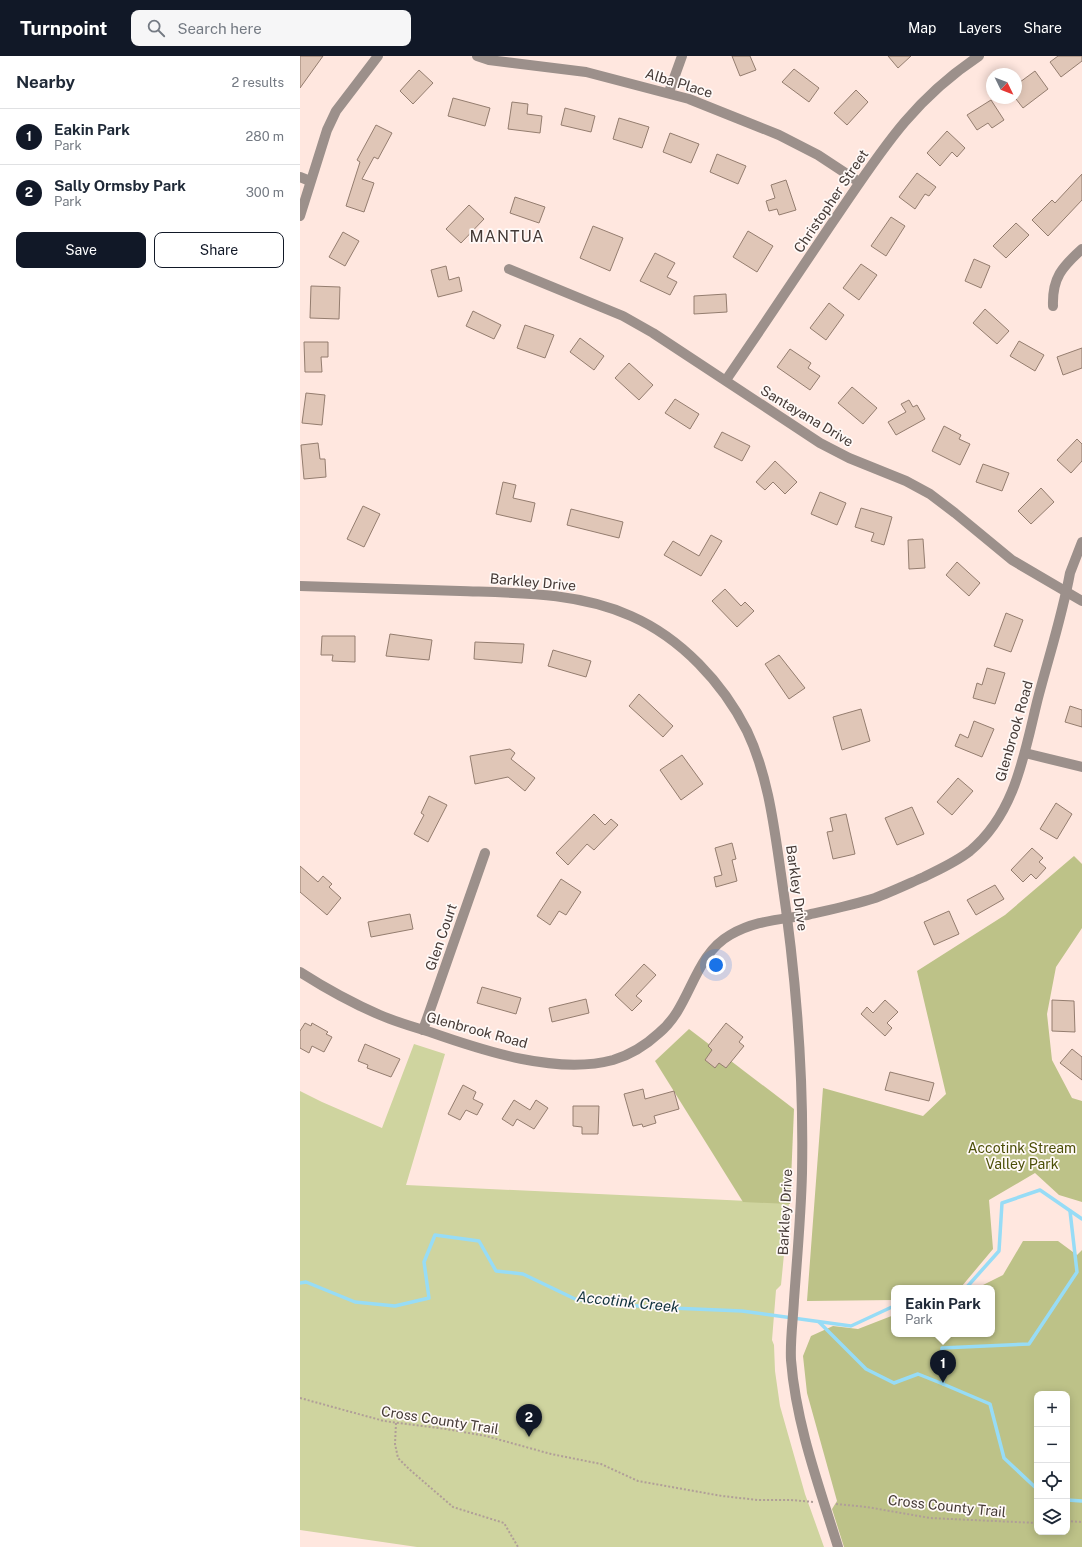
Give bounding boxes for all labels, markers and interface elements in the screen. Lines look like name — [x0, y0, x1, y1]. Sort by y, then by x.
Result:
search box — [131, 10, 411, 46]
text: Turnpoint — [20, 17, 107, 39]
icon: search — [145, 17, 167, 39]
text: Search here — [177, 20, 262, 37]
text: Map — [908, 20, 936, 36]
text: Layers — [958, 20, 1002, 36]
text: Share — [1024, 20, 1062, 36]
street label: Alba Place — [643, 65, 715, 101]
north arrow — [986, 68, 1022, 104]
text: Nearby — [16, 72, 75, 92]
text: 2 results — [232, 75, 284, 90]
text: Eakin Park — [54, 121, 130, 138]
text: 1 — [26, 129, 32, 144]
text: 280 m — [246, 129, 284, 144]
text: Park — [54, 138, 82, 153]
street label: Christopher Street — [791, 146, 871, 256]
text: Sally Ormsby Park — [54, 177, 186, 194]
text: 2 — [25, 185, 33, 200]
text: 300 m — [246, 185, 284, 200]
text: Park — [54, 194, 82, 209]
district label: MANTUA — [469, 227, 545, 246]
button: Save — [16, 232, 146, 268]
button: Share — [154, 232, 284, 268]
street label: Santayana Drive — [758, 382, 856, 450]
street label: Barkley Drive — [489, 570, 577, 594]
street label: Glenbrook Road — [992, 679, 1036, 783]
street label: Barkley Drive — [783, 844, 811, 932]
street label: Glen Court — [422, 901, 460, 973]
your location — [706, 955, 726, 975]
street label: Glenbrook Road — [425, 1009, 529, 1051]
park label: Accotink Stream Valley Park — [968, 1140, 1076, 1172]
street label: Barkley Drive — [775, 1168, 795, 1256]
popup — [891, 1285, 995, 1337]
water label: Accotink Creek — [576, 1288, 681, 1315]
text: Eakin Park — [905, 1295, 981, 1312]
text: Park — [905, 1312, 933, 1327]
pin: 1 — [930, 1350, 956, 1383]
map controls — [1034, 1391, 1070, 1535]
button: + — [1034, 1391, 1070, 1427]
street label: Cross County Trail — [380, 1403, 500, 1437]
pin: 2 — [516, 1404, 542, 1437]
button: − — [1034, 1427, 1070, 1463]
button: locate — [1034, 1463, 1070, 1499]
street label: Cross County Trail — [887, 1492, 1007, 1520]
button: layers — [1034, 1499, 1070, 1535]

